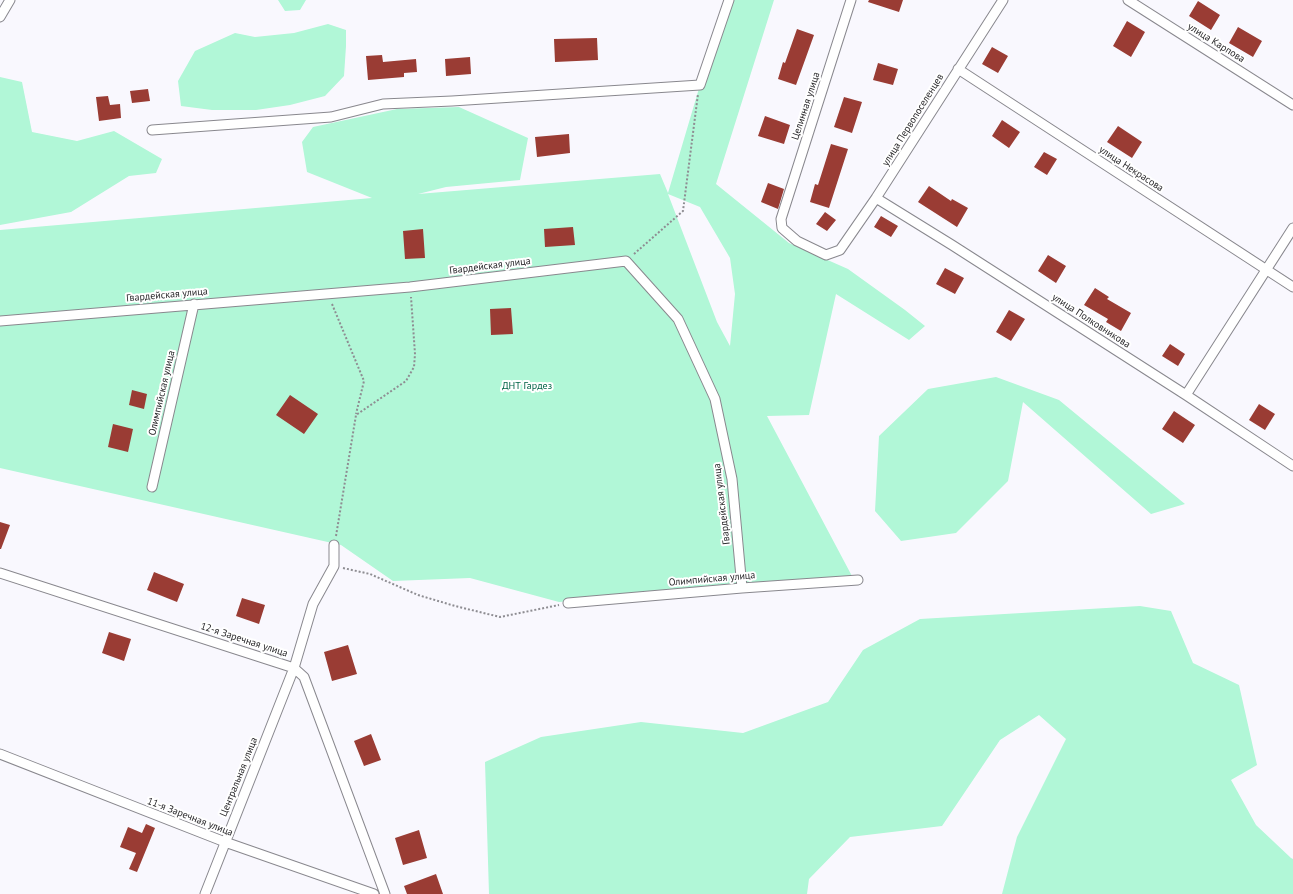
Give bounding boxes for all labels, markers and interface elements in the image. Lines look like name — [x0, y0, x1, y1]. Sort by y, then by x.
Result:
street label: улица Карпова — [1185, 21, 1247, 65]
street label: Целинная улица — [789, 71, 823, 141]
street label: улица Первопоселенцев — [880, 72, 946, 168]
street label: улица Некрасова — [1096, 144, 1166, 194]
street label: Гвардейская улица — [449, 255, 531, 277]
street label: Гвардейская улица — [126, 285, 208, 305]
street label: улица Полковникова — [1050, 291, 1132, 351]
street label: Олимпийская улица — [146, 349, 178, 437]
park label: ДНТ Гардез — [502, 380, 552, 392]
street label: Гвардейская улица — [711, 463, 733, 545]
street label: Олимпийская улица — [668, 569, 756, 589]
street label: 12-я Заречная улица — [199, 620, 289, 660]
street label: Центральная улица — [218, 736, 260, 818]
street label: 11-я Заречная улица — [145, 795, 235, 839]

